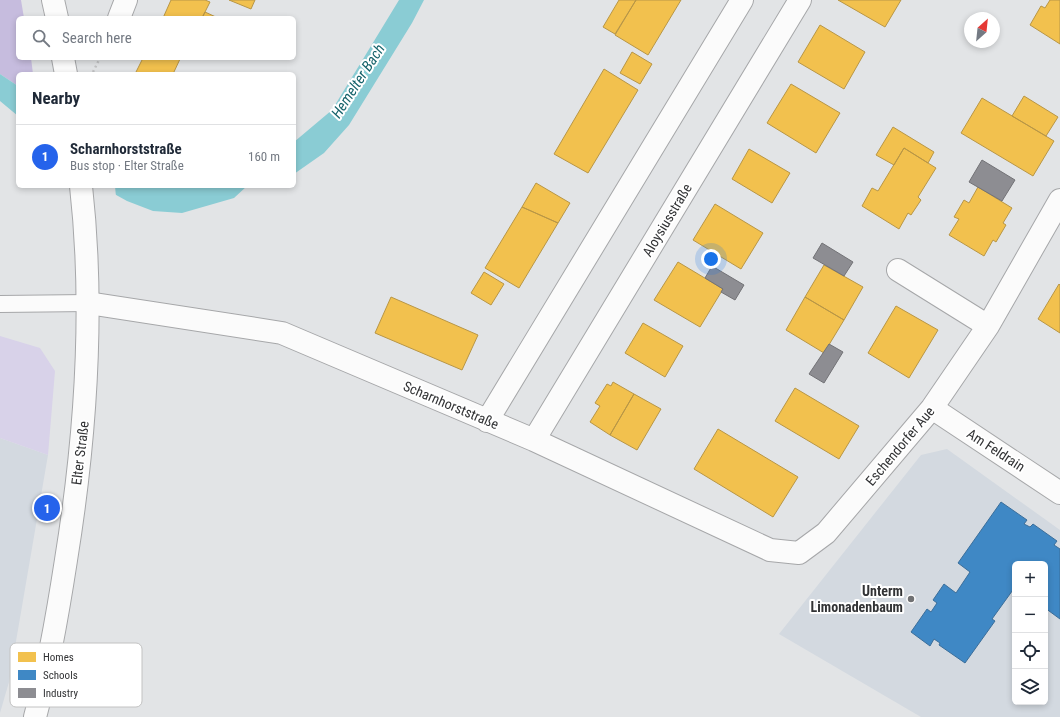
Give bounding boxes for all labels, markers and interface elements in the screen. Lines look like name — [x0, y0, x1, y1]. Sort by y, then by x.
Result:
north arrow — [964, 12, 1000, 48]
search box — [16, 16, 296, 60]
icon: search — [30, 27, 52, 49]
text: Search here — [62, 29, 132, 47]
water label: Hemelter Bach — [327, 41, 389, 121]
text: Nearby — [32, 88, 80, 108]
text: Scharnhorststraße — [70, 140, 182, 158]
text: 1 — [42, 149, 48, 164]
text: 160 m — [248, 149, 280, 164]
text: Bus stop · Elter Straße — [70, 158, 184, 173]
street label: Aloysiusstraße — [639, 180, 695, 259]
your location — [701, 249, 721, 269]
street label: Scharnhorststraße — [401, 378, 501, 432]
street label: Eschendorfer Aue — [862, 403, 938, 489]
street label: Elter Straße — [68, 420, 92, 486]
street label: Am Feldrain — [964, 425, 1028, 475]
pin: 1 — [34, 493, 60, 523]
map controls — [1012, 561, 1048, 705]
button: + — [1012, 561, 1048, 597]
place label: Unterm Limonadenbaum — [811, 583, 903, 615]
marker: Unterm Limonadenbaum — [906, 594, 916, 604]
button: − — [1012, 597, 1048, 633]
button: locate — [1012, 633, 1048, 669]
legend — [10, 643, 142, 707]
text: Homes — [43, 651, 74, 664]
text: Schools — [43, 669, 78, 682]
button: layers — [1012, 669, 1048, 705]
text: Industry — [43, 687, 79, 700]

